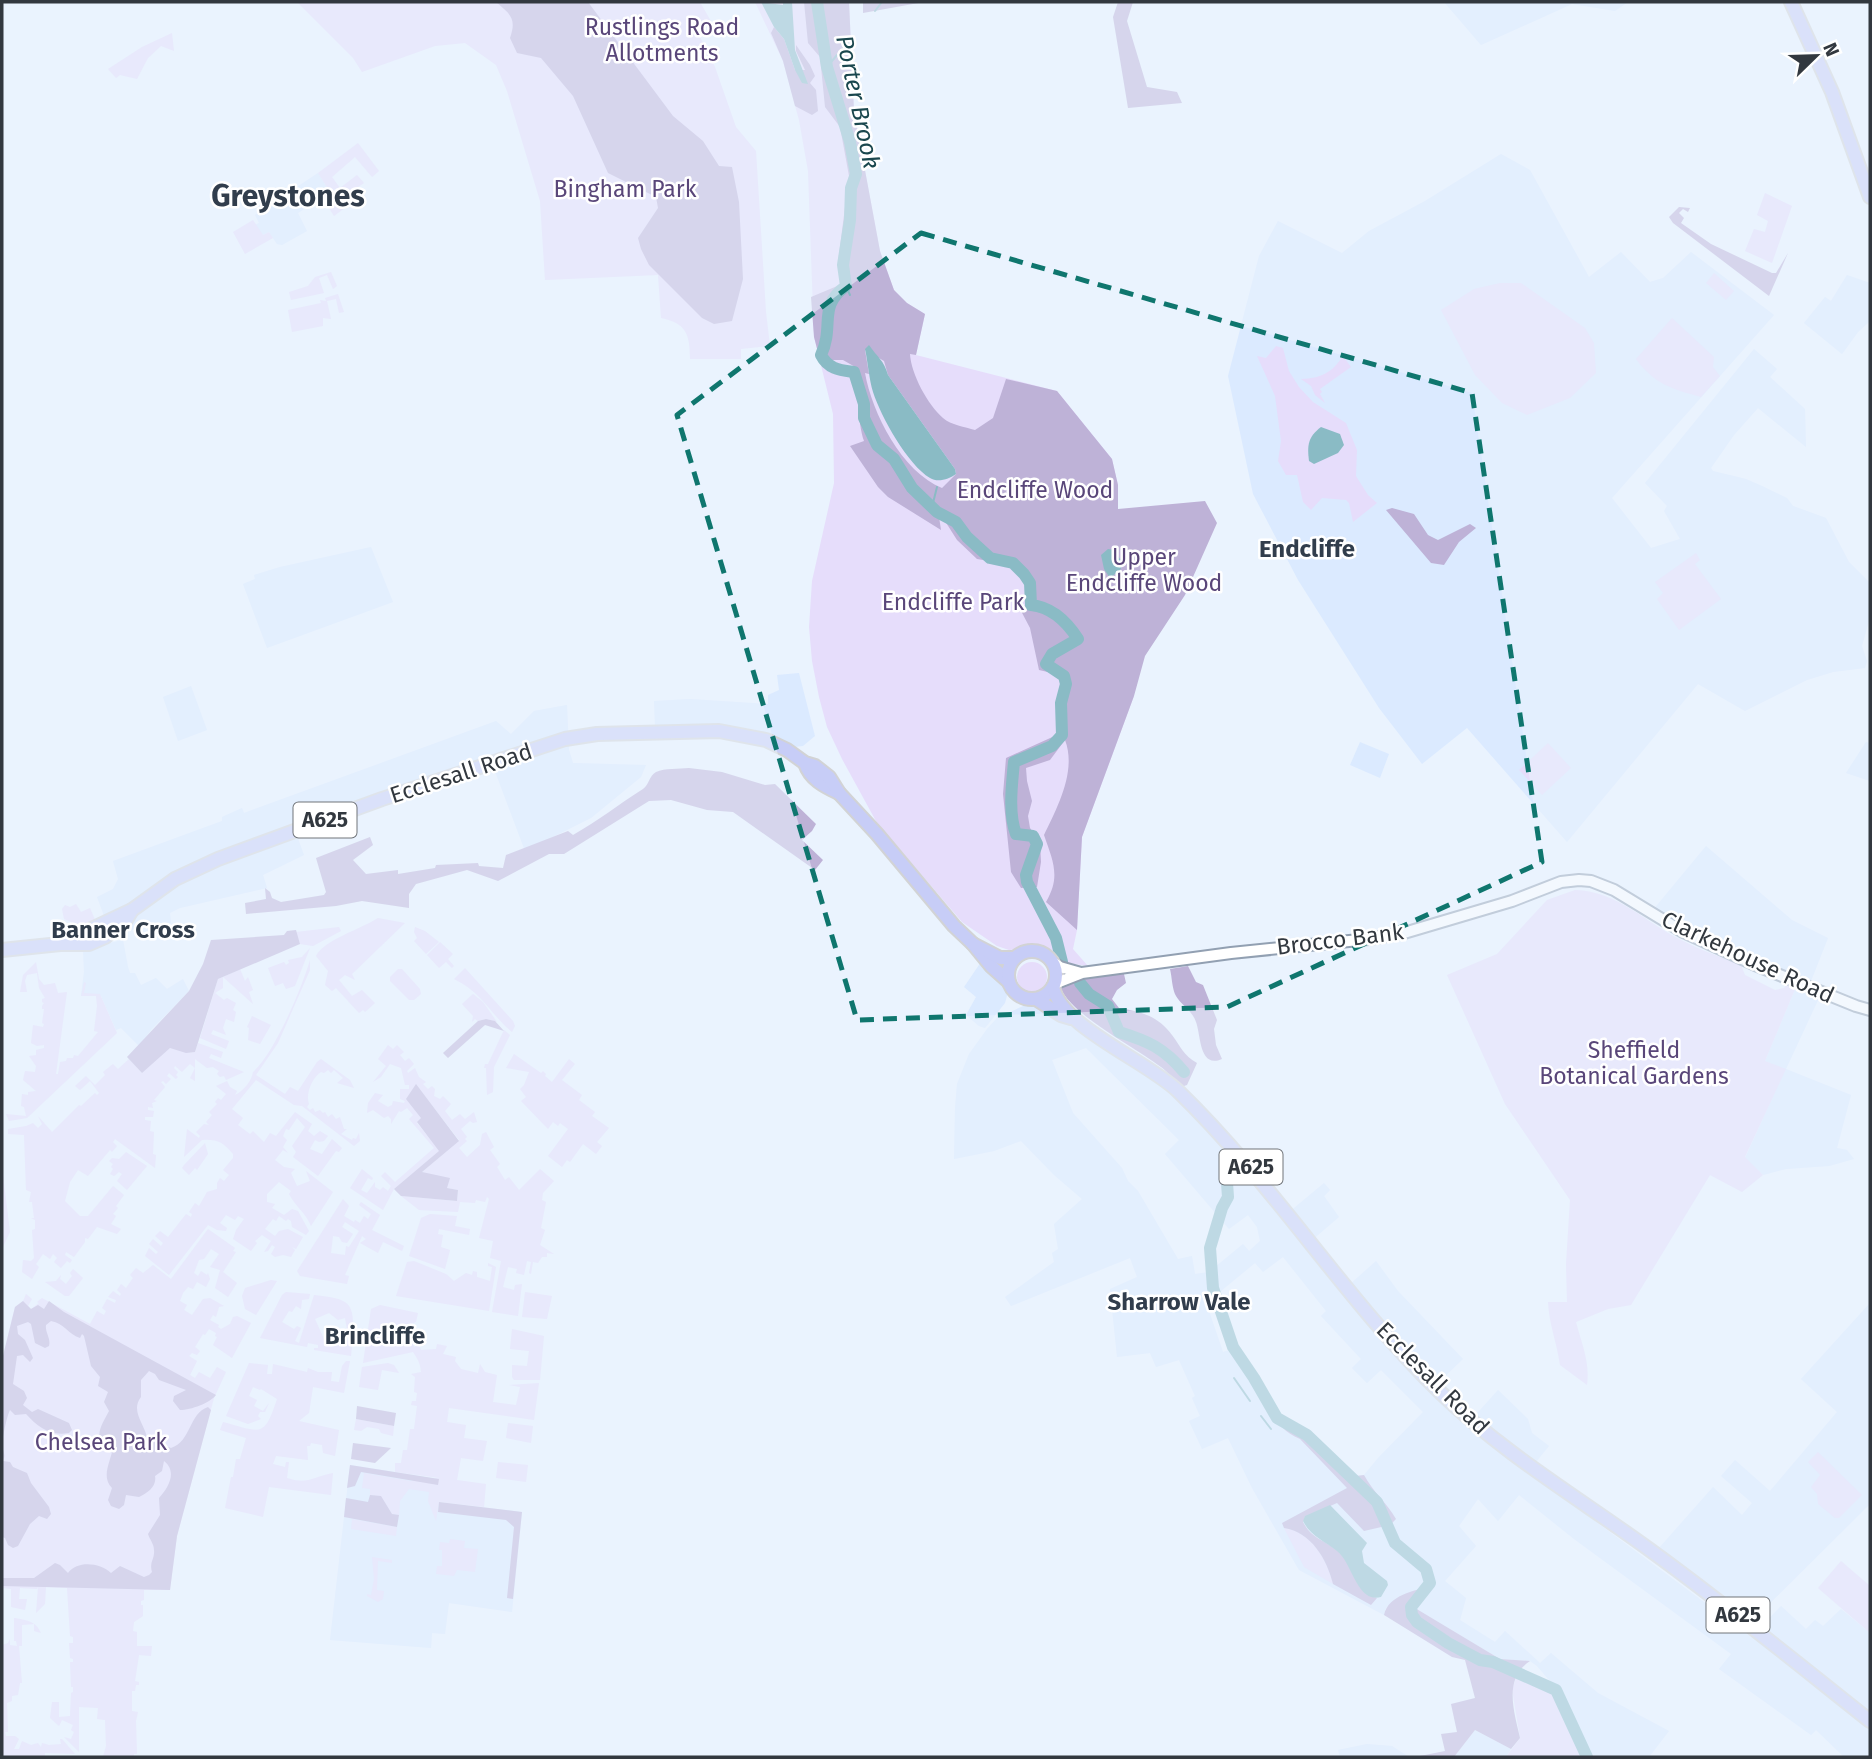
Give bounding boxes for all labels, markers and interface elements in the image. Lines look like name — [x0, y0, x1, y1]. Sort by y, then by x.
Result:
park label: Rustlings Road Allotments — [585, 13, 739, 67]
north arrow — [1781, 21, 1851, 91]
water label: Porter Brook — [830, 33, 886, 171]
text: N — [1818, 39, 1844, 60]
park label: Bingham Park — [554, 175, 697, 203]
district label: Greystones — [211, 178, 365, 214]
park label: Endcliffe Wood — [957, 476, 1113, 504]
district label: Endcliffe — [1259, 535, 1355, 563]
park label: Upper Endcliffe Wood — [1066, 543, 1222, 597]
park label: Endcliffe Park — [882, 588, 1025, 616]
street label: Ecclesall Road — [386, 737, 536, 809]
road number: A625 — [294, 802, 356, 838]
street label: Clarkehouse Road — [1657, 905, 1839, 1009]
district label: Banner Cross — [51, 916, 195, 944]
street label: Brocco Bank — [1275, 917, 1405, 961]
park label: Sheffield Botanical Gardens — [1539, 1036, 1729, 1090]
road number: A625 — [1220, 1150, 1282, 1184]
district label: Sharrow Vale — [1108, 1288, 1250, 1316]
street label: Ecclesall Road — [1371, 1316, 1495, 1440]
district label: Brincliffe — [325, 1322, 425, 1350]
park label: Chelsea Park — [35, 1428, 167, 1456]
road number: A625 — [1706, 1598, 1770, 1632]

